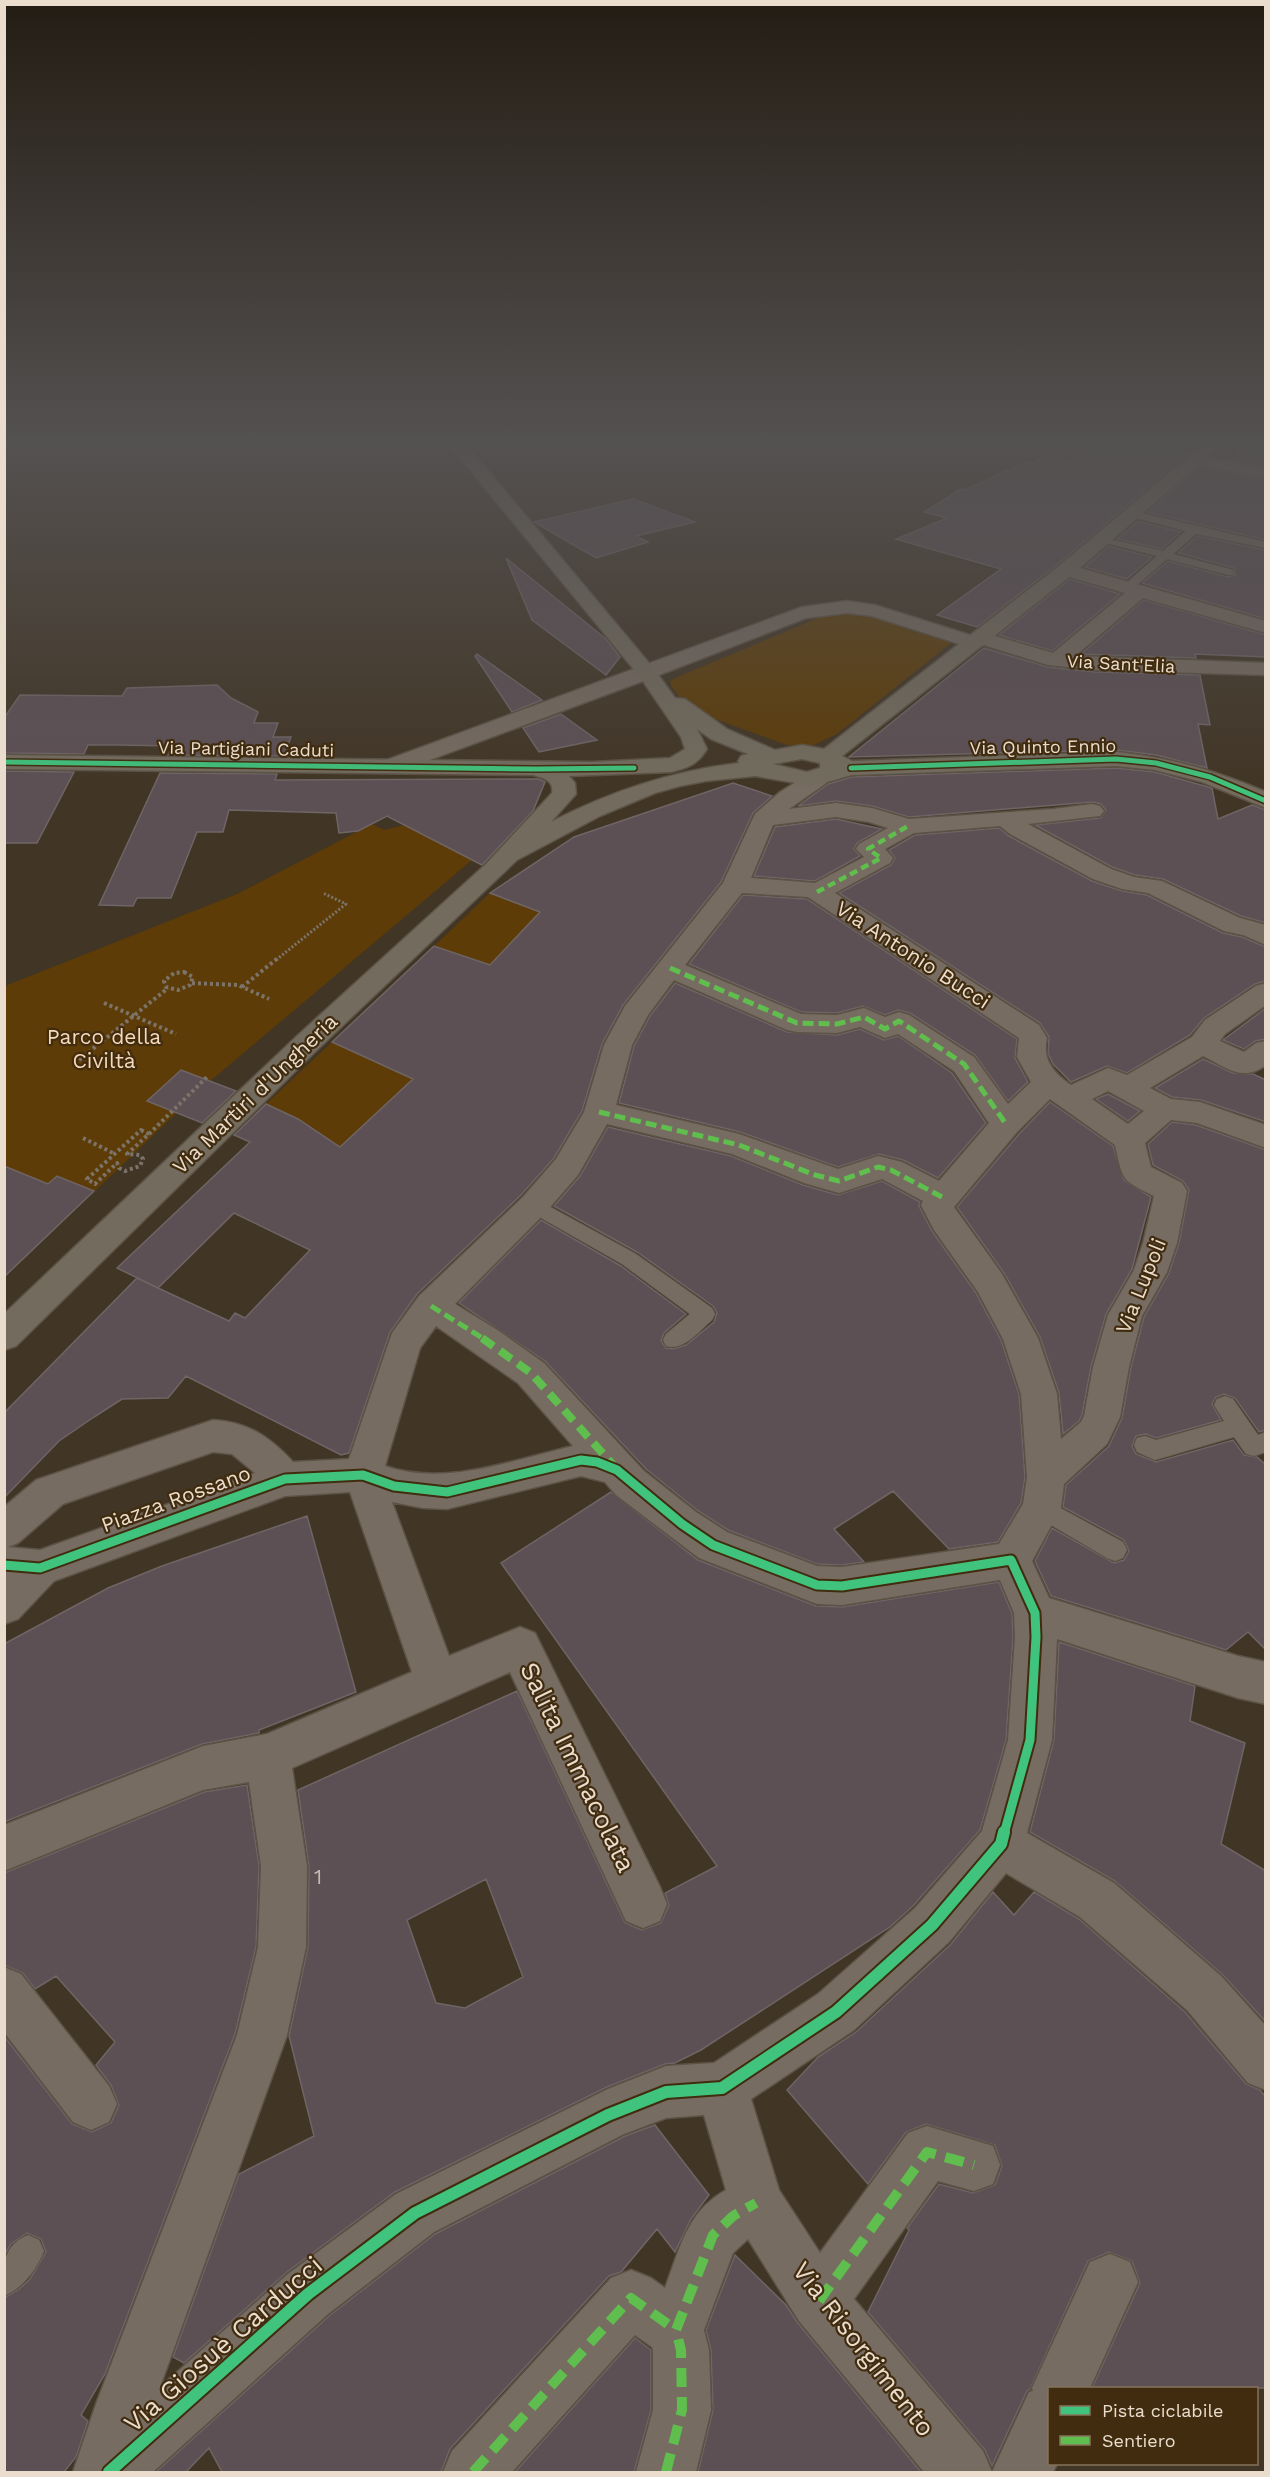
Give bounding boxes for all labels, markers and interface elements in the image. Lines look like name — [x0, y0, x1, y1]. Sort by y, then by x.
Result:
street label: Via Sant'Elia — [1066, 650, 1176, 677]
street label: Via Quinto Ennio — [970, 735, 1116, 758]
street label: Via Partigiani Caduti — [158, 736, 334, 761]
street label: Via Antonio Bucci — [831, 895, 995, 1014]
street label: Via Martiri d'Ungheria — [167, 1008, 342, 1179]
park label: Parco della Civiltà — [47, 1024, 161, 1073]
street label: Via Lupoli — [1110, 1234, 1171, 1337]
street label: Piazza Rossano — [98, 1460, 254, 1537]
street label: Salita Immacolata — [514, 1657, 642, 1877]
house number: 1 — [314, 1864, 322, 1889]
street label: Via Giosuè Carducci — [118, 2250, 328, 2438]
street label: Via Risorgimento — [787, 2256, 941, 2442]
legend — [1048, 2387, 1258, 2465]
text: Pista ciclabile — [1102, 2400, 1223, 2421]
text: Sentiero — [1102, 2430, 1176, 2451]

